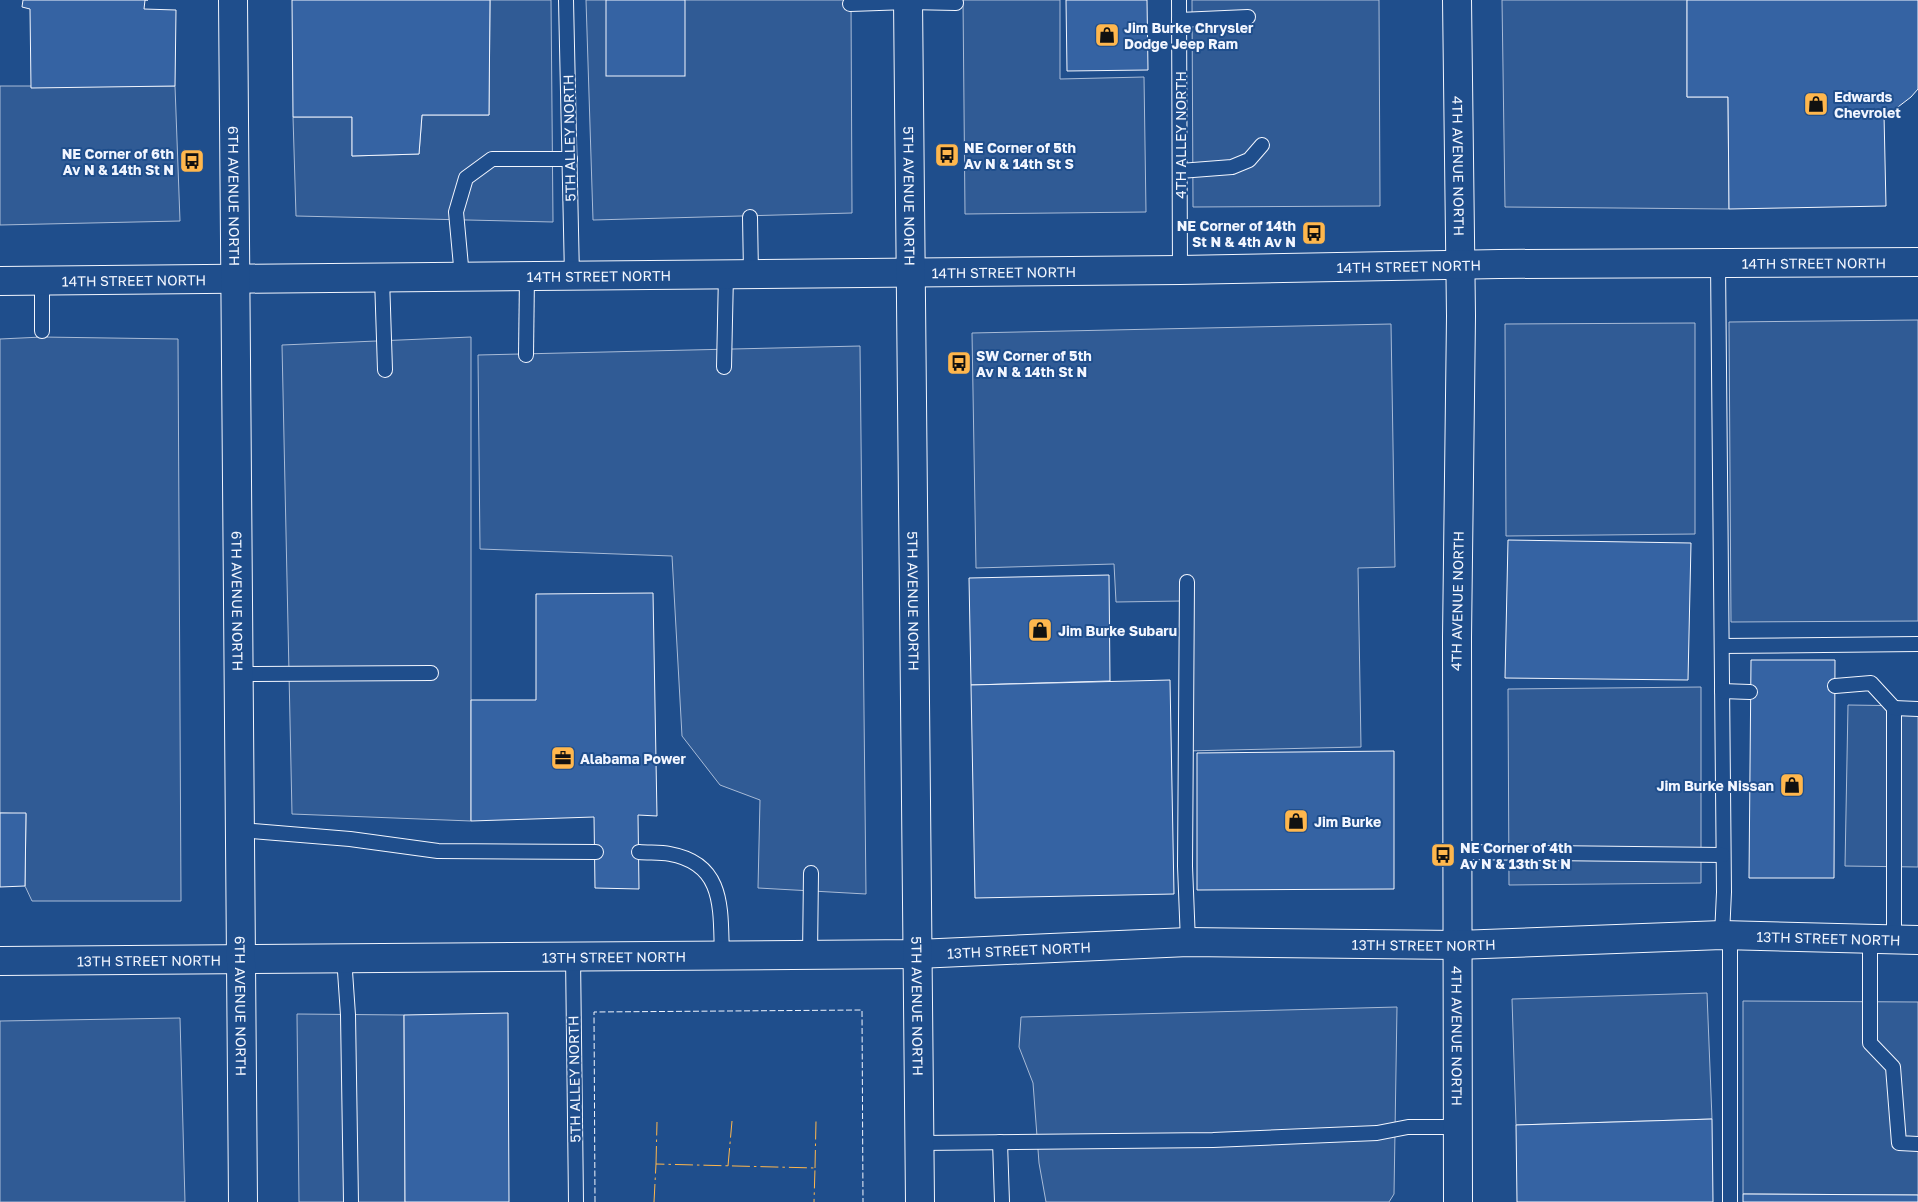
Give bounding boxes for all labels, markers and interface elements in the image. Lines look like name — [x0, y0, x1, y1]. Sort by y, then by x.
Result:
place label: Jim Burke Chrysler Dodge Jeep Ram — [1124, 19, 1254, 52]
shop icon: Jim Burke Chrysler Dodge Jeep Ram — [1094, 22, 1120, 48]
street label: 4TH ALLEY NORTH — [1172, 71, 1189, 199]
street label: 5TH ALLEY NORTH — [559, 74, 579, 202]
place label: Edwards Chevrolet — [1834, 88, 1901, 121]
shop icon: Edwards Chevrolet — [1803, 91, 1829, 117]
street label: 4TH AVENUE NORTH — [1450, 96, 1468, 236]
street label: 6TH AVENUE NORTH — [226, 126, 244, 266]
street label: 5TH AVENUE NORTH — [901, 126, 919, 266]
place label: NE Corner of 5th Av N & 14th St S — [964, 139, 1076, 172]
bus stop icon: NE Corner of 5th Av N & 14th St S — [934, 142, 960, 168]
place label: NE Corner of 6th Av N & 14th St N — [62, 145, 174, 178]
bus stop icon: NE Corner of 6th Av N & 14th St N — [179, 148, 205, 174]
place label: NE Corner of 14th St N & 4th Av N — [1177, 217, 1296, 250]
bus stop icon: NE Corner of 14th St N & 4th Av N — [1301, 220, 1327, 246]
street label: 14TH STREET NORTH — [1742, 254, 1886, 271]
street label: 14TH STREET NORTH — [1337, 256, 1481, 276]
street label: 14TH STREET NORTH — [932, 262, 1076, 281]
street label: 14TH STREET NORTH — [527, 266, 671, 285]
street label: 14TH STREET NORTH — [62, 271, 206, 289]
place label: SW Corner of 5th Av N & 14th St N — [976, 347, 1092, 380]
bus stop icon: SW Corner of 5th Av N & 14th St N — [946, 350, 972, 376]
street label: 6TH AVENUE NORTH — [229, 531, 247, 671]
street label: 5TH AVENUE NORTH — [905, 531, 923, 671]
street label: 4TH AVENUE NORTH — [1447, 531, 1467, 671]
shop icon: Jim Burke Subaru — [1027, 617, 1053, 643]
place label: Jim Burke Subaru — [1058, 622, 1177, 639]
office icon: Alabama Power — [550, 745, 576, 771]
place label: Alabama Power — [580, 750, 687, 767]
shop icon: Jim Burke Nissan — [1779, 772, 1805, 798]
place label: Jim Burke Nissan — [1656, 777, 1774, 794]
shop icon: Jim Burke — [1283, 808, 1309, 834]
place label: Jim Burke — [1314, 813, 1381, 830]
place label: NE Corner of 4th Av N & 13th St N — [1460, 839, 1572, 872]
bus stop icon: NE Corner of 4th Av N & 13th St N — [1430, 842, 1456, 868]
street label: 13TH STREET NORTH — [1756, 927, 1901, 948]
street label: 13TH STREET NORTH — [1352, 935, 1496, 954]
street label: 6TH AVENUE NORTH — [232, 936, 250, 1076]
street label: 5TH AVENUE NORTH — [909, 936, 927, 1076]
street label: 13TH STREET NORTH — [947, 938, 1091, 961]
street label: 13TH STREET NORTH — [542, 947, 686, 965]
street label: 13TH STREET NORTH — [77, 951, 221, 969]
street label: 4TH AVENUE NORTH — [1449, 966, 1466, 1106]
street label: 5TH ALLEY NORTH — [564, 1015, 584, 1143]

